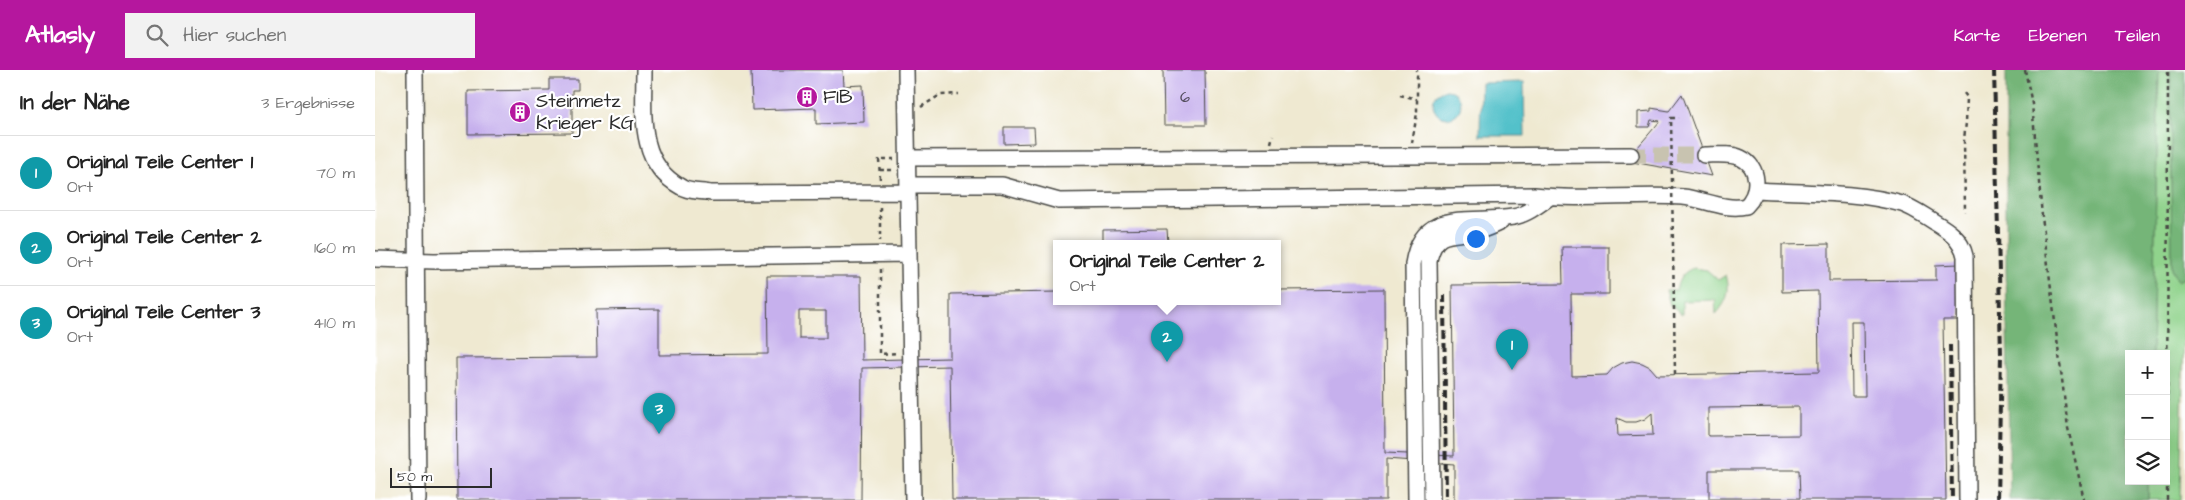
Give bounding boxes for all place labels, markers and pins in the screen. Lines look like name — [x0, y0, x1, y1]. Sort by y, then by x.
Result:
place label: FIB — [823, 84, 853, 111]
building icon: FIB — [795, 85, 819, 109]
place label: Steinmetz Krieger KG — [536, 88, 634, 138]
building icon: Steinmetz Krieger KG — [508, 100, 532, 124]
pin: 2 — [1151, 321, 1183, 362]
pin: 1 — [1496, 329, 1528, 370]
pin: 3 — [643, 393, 675, 434]

